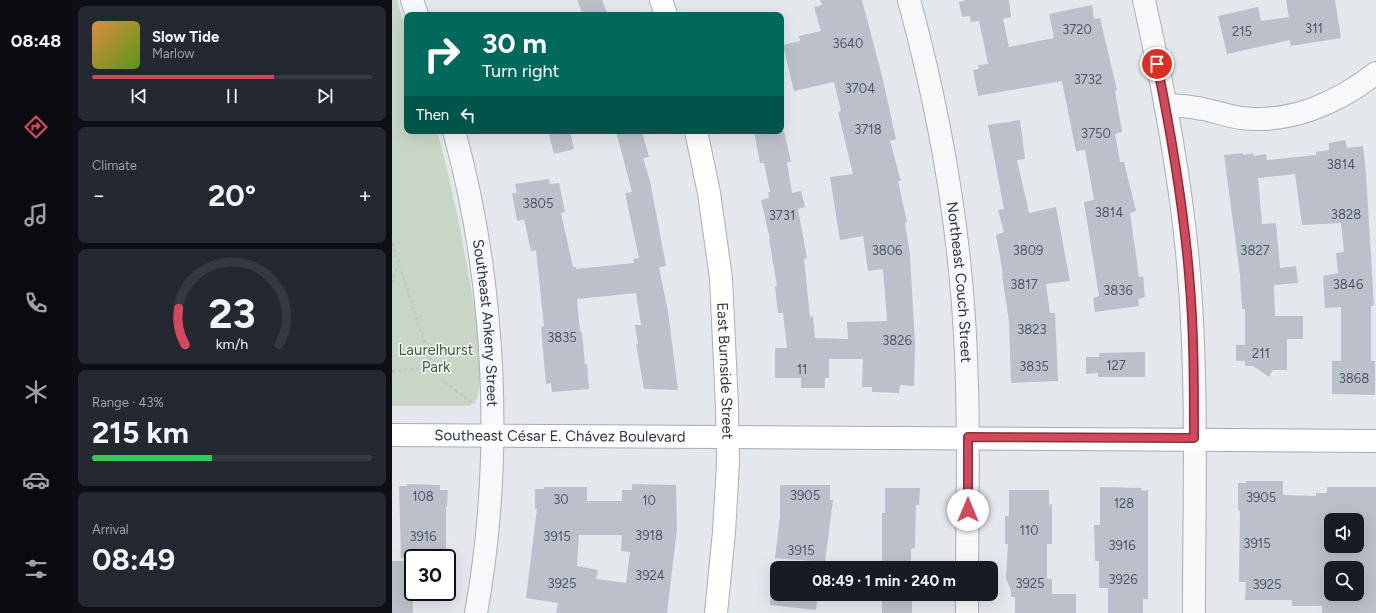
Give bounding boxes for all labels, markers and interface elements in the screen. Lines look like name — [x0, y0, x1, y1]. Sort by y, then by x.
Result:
house number: 311 — [1305, 21, 1323, 36]
house number: 3720 — [1062, 22, 1092, 37]
house number: 215 — [1232, 24, 1252, 39]
text: 30 m — [482, 26, 547, 60]
text: Slow Tide — [152, 28, 219, 46]
icon: right — [416, 28, 468, 80]
text: 08:48 — [11, 30, 61, 52]
house number: 3640 — [833, 36, 863, 51]
text: Marlow — [152, 46, 194, 61]
pin — [1140, 47, 1174, 81]
icon: arrive — [1146, 53, 1168, 75]
text: Turn right — [482, 60, 559, 82]
house number: 3732 — [1074, 72, 1102, 87]
house number: 3704 — [845, 81, 875, 96]
icon: previous — [128, 85, 150, 107]
icon: pause — [221, 85, 243, 107]
icon: next — [314, 85, 336, 107]
icon: left — [457, 104, 479, 126]
text: Then — [416, 106, 449, 124]
icon: directions — [22, 113, 50, 141]
house number: 3718 — [854, 122, 882, 137]
house number: 3750 — [1081, 126, 1111, 141]
house number: 3814 — [1327, 157, 1355, 172]
text: Climate — [92, 158, 137, 173]
text: 20° — [208, 177, 256, 214]
text: − — [92, 182, 106, 209]
text: + — [358, 182, 372, 209]
house number: 3805 — [523, 196, 553, 211]
street label: Northeast Couch Street — [943, 200, 975, 363]
icon: music — [22, 201, 50, 229]
house number: 3814 — [1095, 205, 1123, 220]
house number: 3828 — [1331, 207, 1361, 222]
house number: 3731 — [769, 208, 795, 223]
street label: Southeast Ankeny Street — [469, 238, 501, 407]
house number: 3806 — [872, 243, 902, 258]
house number: 3809 — [1013, 243, 1043, 258]
house number: 3827 — [1240, 243, 1270, 258]
house number: 3817 — [1010, 277, 1038, 292]
house number: 3846 — [1333, 277, 1363, 292]
house number: 3836 — [1103, 283, 1133, 298]
text: 23 — [208, 287, 256, 337]
icon: phone — [22, 289, 50, 317]
street label: East Burnside Street — [713, 302, 737, 440]
house number: 3823 — [1017, 322, 1047, 337]
house number: 3835 — [547, 330, 577, 345]
house number: 3826 — [882, 333, 912, 348]
text: km/h — [216, 334, 248, 352]
park label: Laurelhurst Park — [399, 341, 474, 376]
house number: 211 — [1252, 346, 1270, 361]
house number: 127 — [1106, 358, 1126, 373]
house number: 3835 — [1019, 359, 1049, 374]
house number: 11 — [797, 362, 807, 377]
house number: 3868 — [1339, 371, 1369, 386]
icon: climate — [22, 378, 50, 406]
text: Range · 43% — [92, 395, 164, 410]
text: 215 km — [92, 414, 189, 451]
street label: Southeast César E. Chávez Boulevard — [434, 426, 686, 446]
icon: car — [22, 466, 50, 494]
house number: 3905 — [790, 488, 820, 503]
house number: 108 — [412, 489, 434, 504]
position arrow — [947, 489, 989, 531]
house number: 3905 — [1246, 490, 1276, 505]
house number: 30 — [553, 492, 569, 507]
house number: 10 — [642, 493, 656, 508]
house number: 128 — [1114, 496, 1134, 511]
map controls — [1324, 513, 1364, 601]
button: sound — [1324, 513, 1364, 553]
text: Arrival — [92, 522, 129, 537]
house number: 110 — [1019, 523, 1039, 538]
house number: 3918 — [635, 528, 663, 543]
house number: 3916 — [409, 529, 437, 544]
house number: 3915 — [543, 529, 571, 544]
house number: 3915 — [1243, 536, 1271, 551]
house number: 3916 — [1108, 538, 1136, 553]
text: 08:49 — [92, 541, 175, 578]
house number: 3915 — [787, 543, 815, 558]
speed limit sign: 30 — [404, 549, 456, 601]
icon: filters — [22, 555, 50, 583]
button: search — [1324, 561, 1364, 601]
house number: 3924 — [635, 568, 665, 583]
text: 08:49 · 1 min · 240 m — [812, 572, 956, 590]
house number: 3926 — [1108, 572, 1138, 587]
house number: 3925 — [547, 576, 577, 591]
house number: 3925 — [1015, 576, 1045, 591]
house number: 3925 — [1252, 577, 1282, 592]

